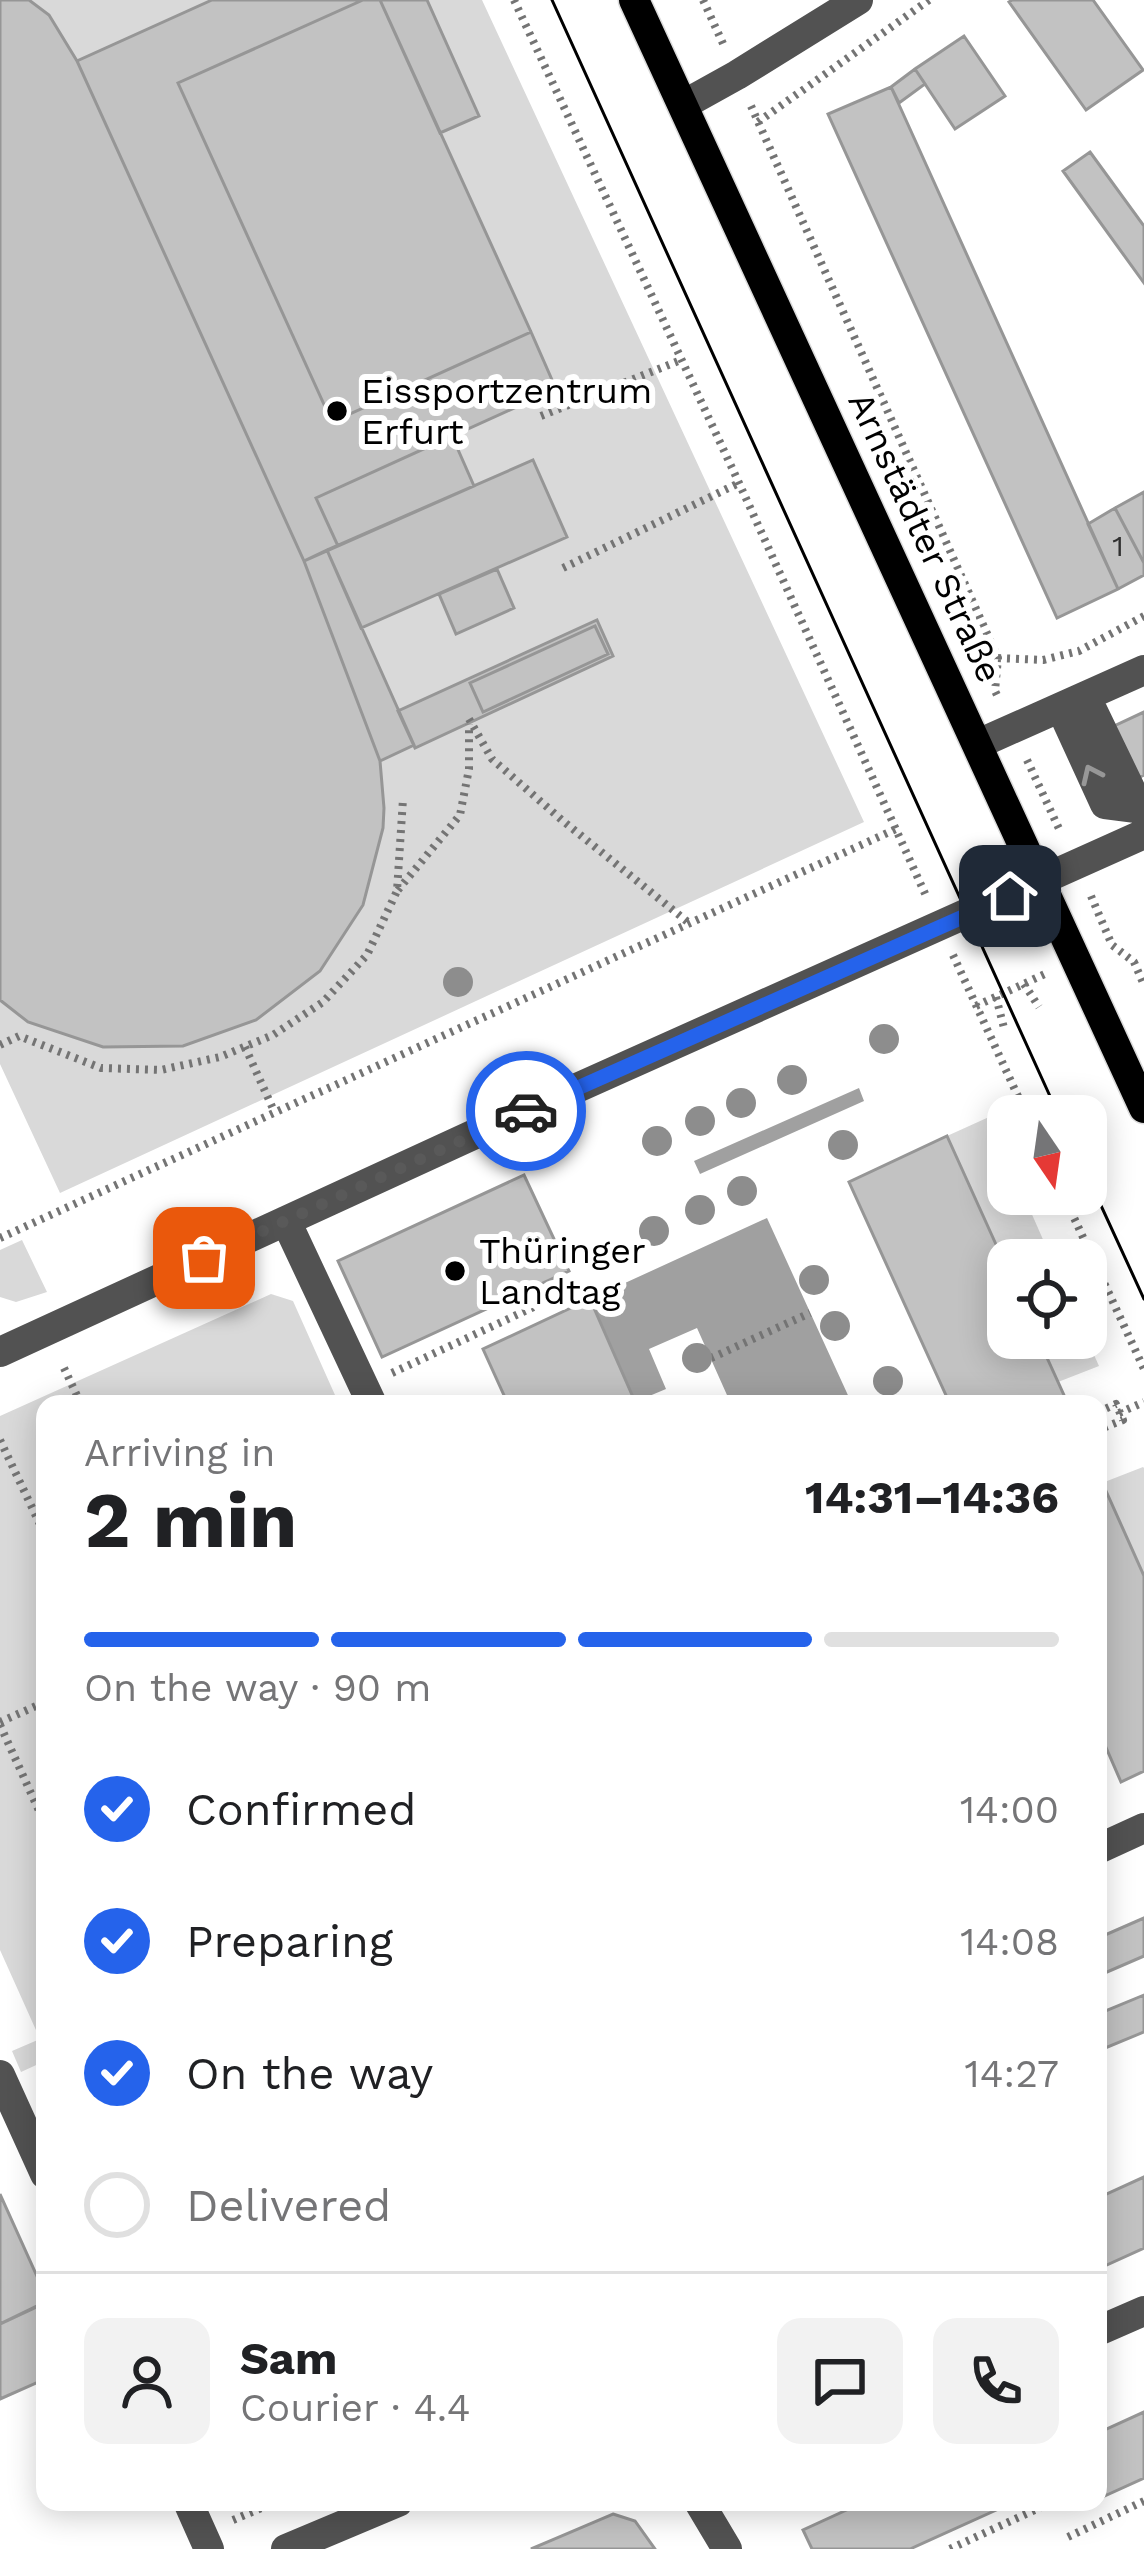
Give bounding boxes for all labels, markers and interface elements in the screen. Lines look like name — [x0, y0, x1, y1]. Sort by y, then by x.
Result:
place label: Eissportzentrum Erfurt — [361, 370, 652, 453]
street label: Arnstädter Straße — [839, 386, 1011, 689]
marker: Eissportzentrum Erfurt — [324, 398, 350, 424]
house number: 1 — [1112, 528, 1124, 563]
one-way arrow — [1082, 765, 1105, 786]
pin — [959, 845, 1061, 947]
icon: home — [977, 863, 1043, 929]
courier — [466, 1051, 586, 1171]
icon: car — [493, 1078, 559, 1144]
north arrow — [987, 1095, 1107, 1215]
map controls — [987, 1095, 1107, 1359]
pin — [153, 1207, 255, 1309]
icon: bag — [171, 1225, 237, 1291]
place label: Thüringer Landtag — [479, 1230, 646, 1313]
button: locate — [987, 1239, 1107, 1359]
marker: Thüringer Landtag — [442, 1258, 468, 1284]
text: Arriving in — [84, 1430, 275, 1475]
text: 14:31–14:36 — [805, 1471, 1059, 1524]
text: 2 min — [84, 1474, 297, 1566]
text: On the way · 90 m — [84, 1665, 432, 1710]
icon: check — [84, 1776, 150, 1842]
text: Confirmed — [186, 1783, 417, 1836]
text: 14:00 — [960, 1787, 1059, 1832]
icon: check — [84, 1908, 150, 1974]
text: Preparing — [186, 1915, 393, 1968]
text: 14:08 — [960, 1919, 1059, 1964]
icon: check — [84, 2040, 150, 2106]
text: On the way — [186, 2047, 433, 2100]
text: 14:27 — [965, 2051, 1059, 2096]
text: Delivered — [186, 2179, 391, 2232]
button: person — [84, 2318, 210, 2444]
button: chat — [777, 2318, 903, 2444]
button: phone — [933, 2318, 1059, 2444]
text: Sam — [240, 2332, 337, 2385]
text: Courier · 4.4 — [240, 2385, 471, 2430]

